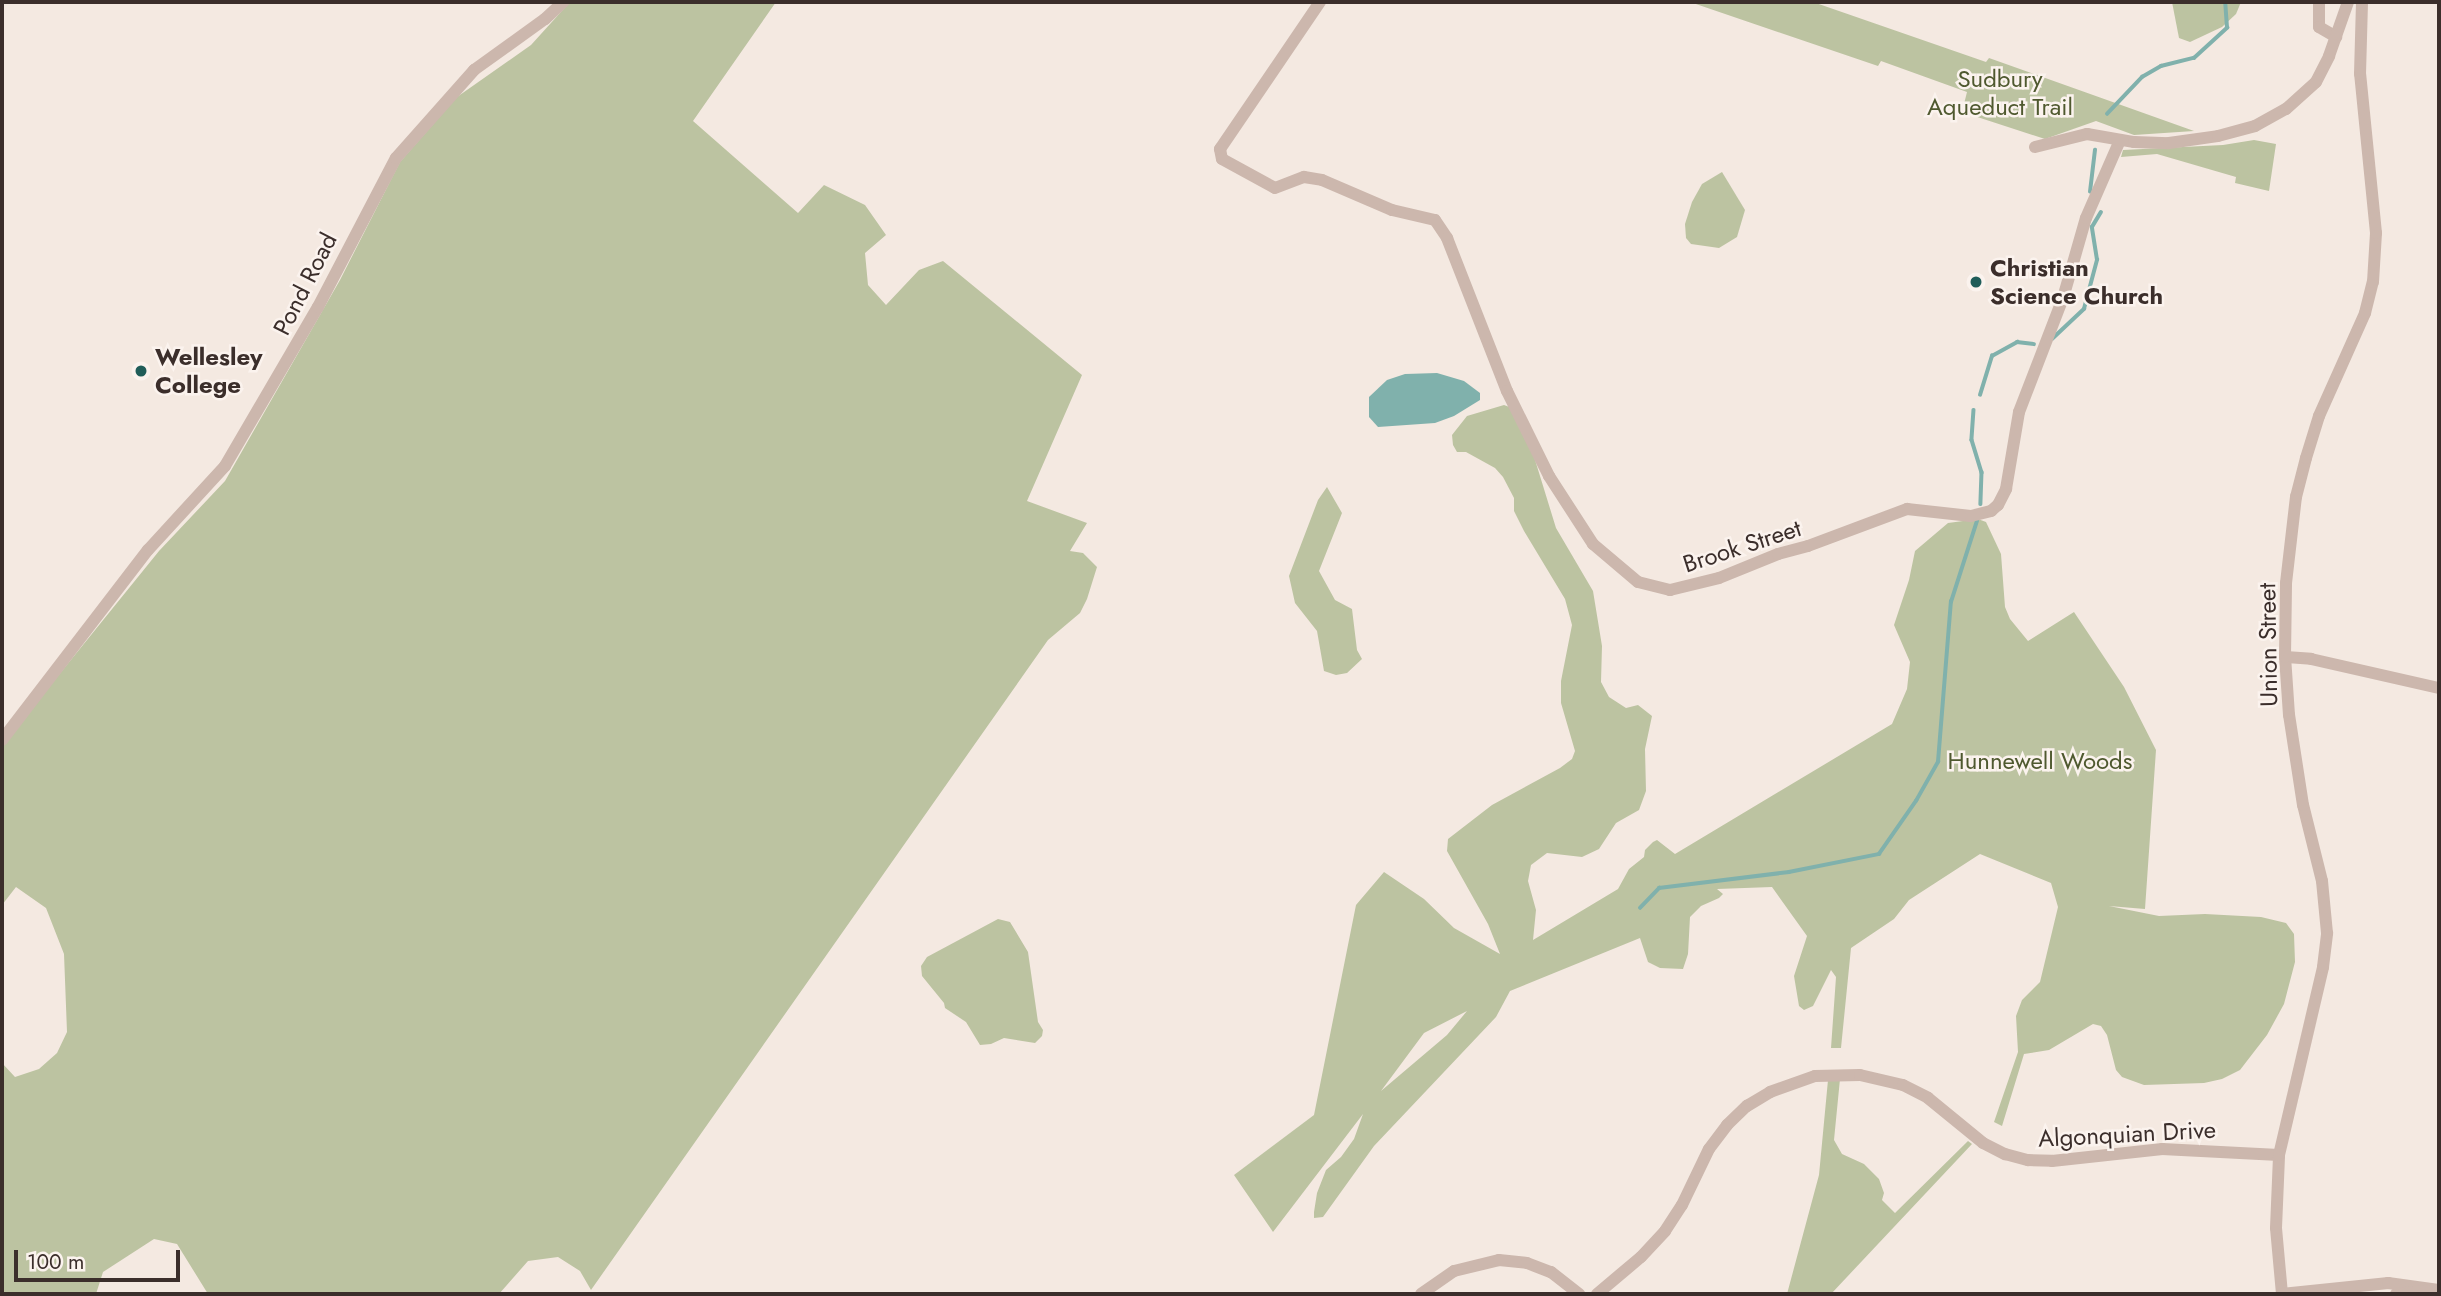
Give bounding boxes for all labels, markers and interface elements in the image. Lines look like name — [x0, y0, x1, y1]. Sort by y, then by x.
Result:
park label: Sudbury Aqueduct Trail — [1927, 65, 2073, 121]
street label: Pond Road — [267, 228, 343, 340]
place label: Christian Science Church — [1990, 254, 2163, 310]
marker: Christian Science Church — [1968, 274, 1984, 290]
place label: Wellesley College — [155, 343, 262, 399]
marker: Wellesley College — [133, 363, 149, 379]
street label: Brook Street — [1679, 513, 1805, 579]
street label: Union Street — [2253, 583, 2283, 707]
park label: Hunnewell Woods — [1948, 747, 2132, 775]
street label: Algonquian Drive — [2037, 1115, 2217, 1153]
scale bar — [18, 1236, 184, 1280]
text: 100 m — [27, 1247, 84, 1277]

